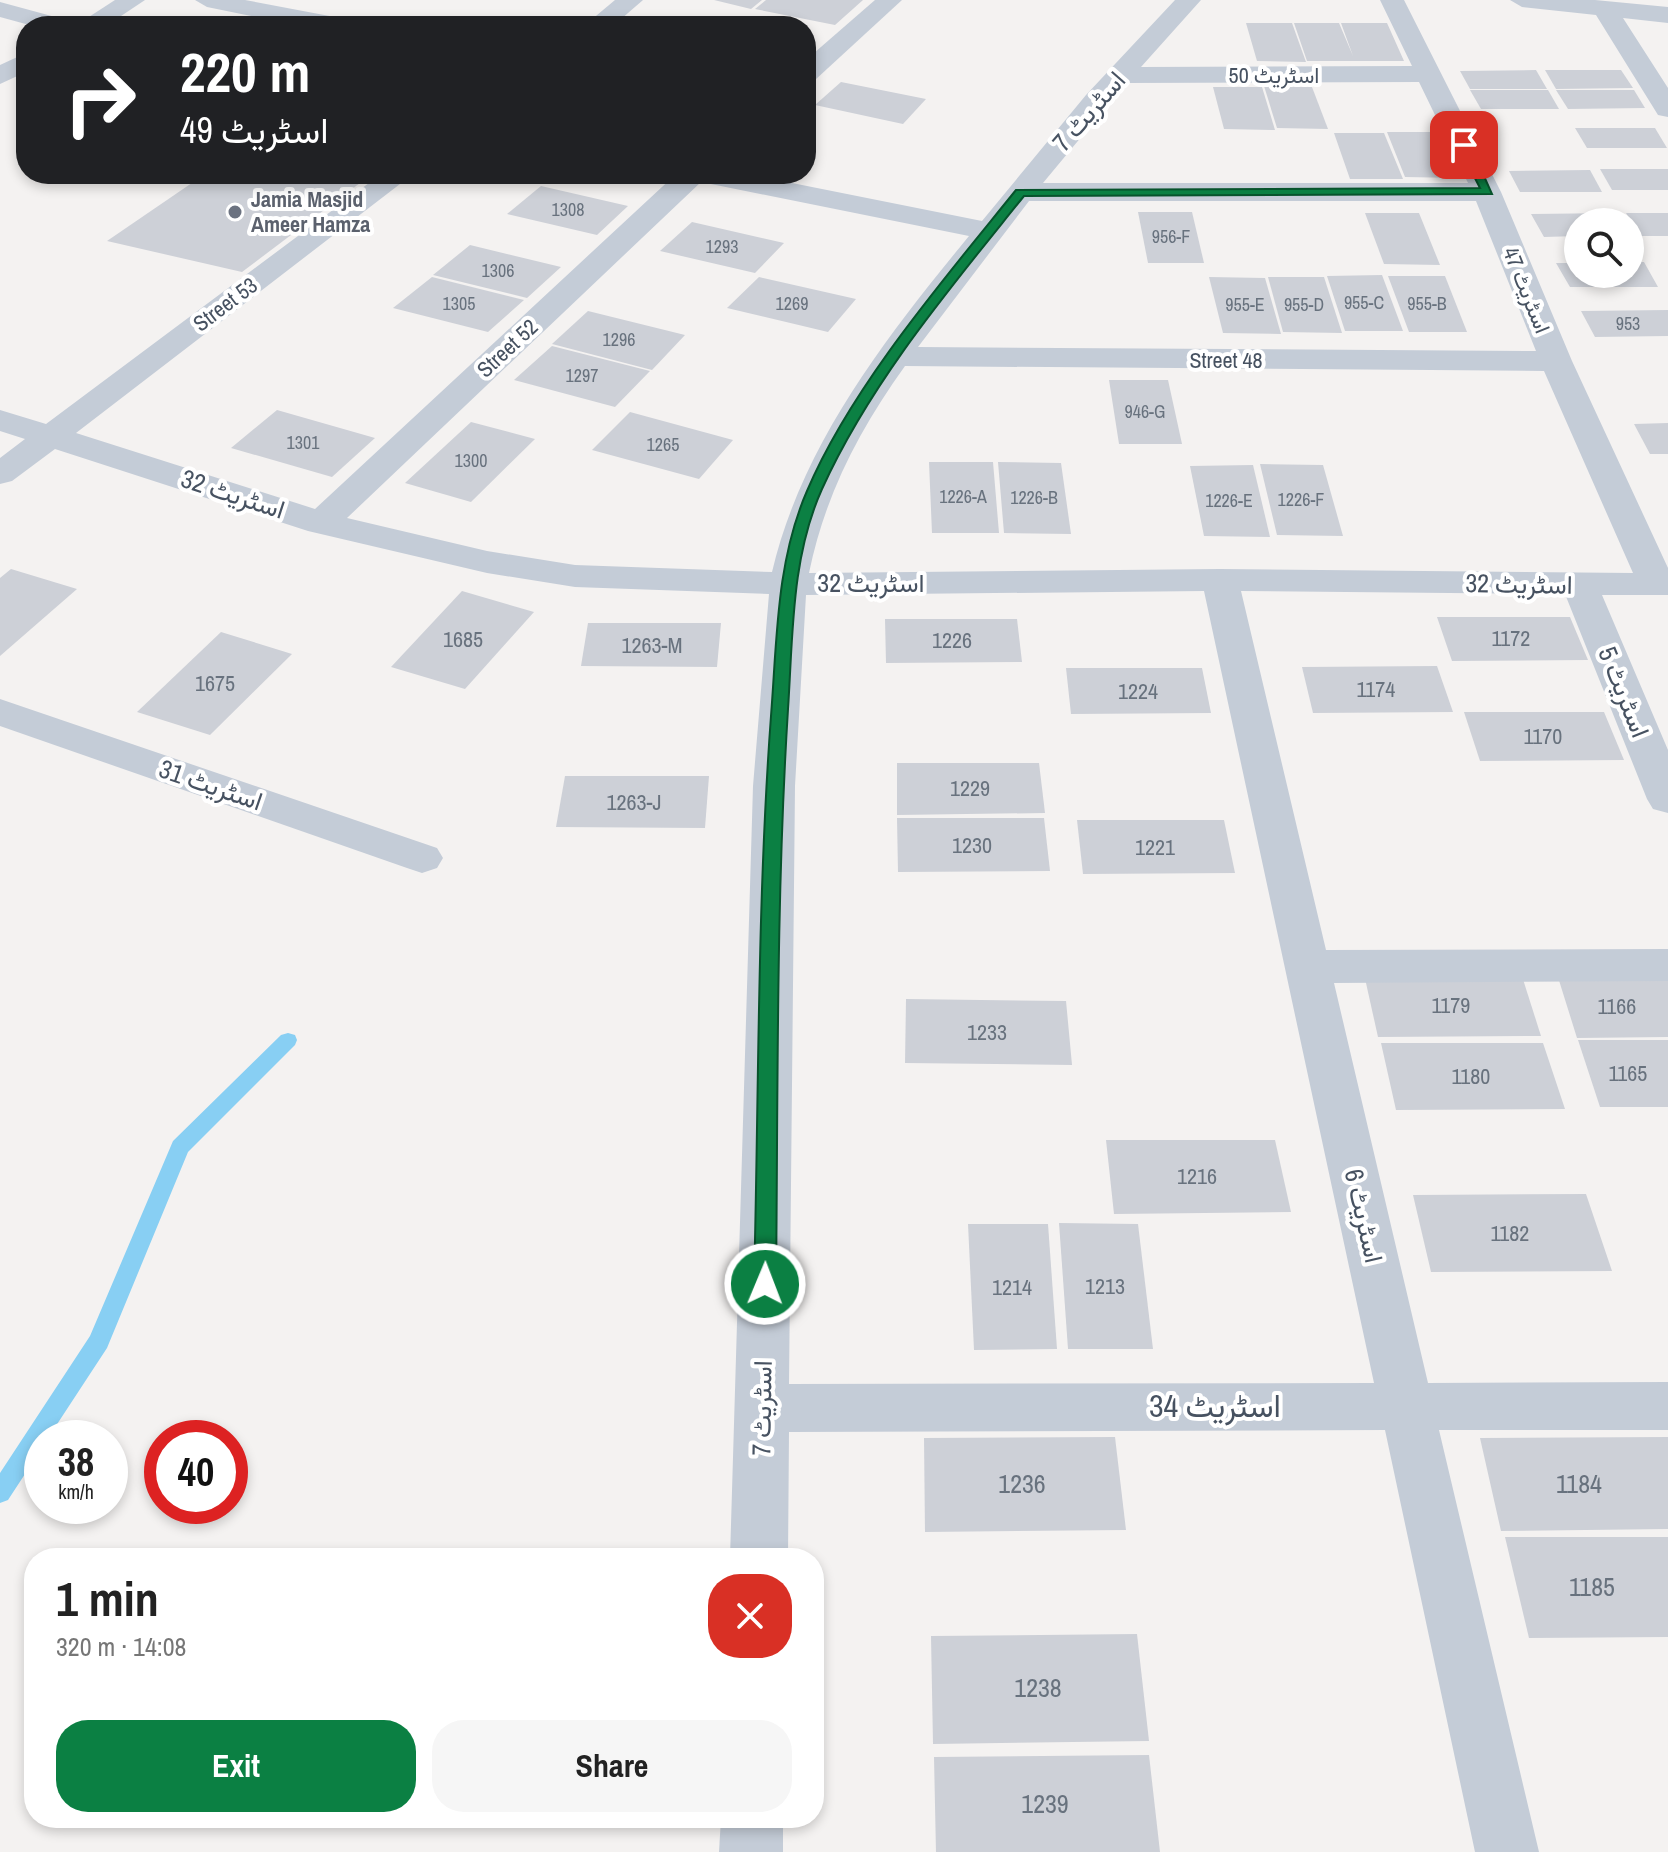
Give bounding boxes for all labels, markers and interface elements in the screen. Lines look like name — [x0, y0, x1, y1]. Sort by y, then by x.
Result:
text: 220 m — [180, 34, 310, 109]
icon: right — [48, 48, 152, 152]
street label: اسٹریٹ 50 — [1229, 60, 1319, 90]
street label: اسٹریٹ 7 — [1044, 63, 1133, 158]
text: اسٹریٹ 49 — [180, 106, 329, 154]
pin — [1430, 111, 1498, 179]
icon: arrive — [1442, 123, 1486, 167]
place label: Jamia Masjid Ameer Hamza — [251, 184, 370, 239]
house number: 1308 — [552, 197, 584, 222]
marker: Jamia Masjid Ameer Hamza — [226, 203, 244, 221]
map controls — [1564, 208, 1644, 288]
button: search — [1564, 208, 1644, 288]
house number: 956-F — [1152, 224, 1190, 249]
house number: 1293 — [706, 234, 738, 259]
street label: اسٹریٹ 47 — [1496, 242, 1558, 338]
house number: 1306 — [482, 258, 514, 283]
street label: Street 53 — [187, 270, 263, 338]
house number: 955-C — [1344, 290, 1384, 315]
house number: 1305 — [443, 291, 475, 316]
house number: 1269 — [776, 291, 808, 316]
house number: 955-B — [1407, 291, 1447, 316]
house number: 955-E — [1225, 292, 1265, 317]
house number: 955-D — [1284, 292, 1324, 317]
house number: 953 — [1616, 311, 1640, 336]
street label: Street 52 — [470, 312, 544, 384]
house number: 1296 — [603, 327, 635, 352]
street label: Street 48 — [1189, 345, 1263, 375]
house number: 1297 — [566, 363, 598, 388]
house number: 946-G — [1124, 399, 1166, 424]
house number: 1301 — [287, 430, 320, 455]
house number: 1265 — [647, 432, 679, 457]
house number: 1300 — [455, 448, 487, 473]
street label: اسٹریٹ 32 — [177, 460, 290, 527]
house number: 1226-A — [939, 484, 987, 509]
house number: 1226-B — [1010, 485, 1058, 510]
house number: 1226-F — [1278, 487, 1324, 512]
house number: 1226-E — [1205, 488, 1253, 513]
street label: اسٹریٹ 32 — [817, 565, 925, 600]
street label: اسٹریٹ 32 — [1465, 565, 1573, 602]
house number: 1172 — [1492, 623, 1530, 653]
house number: 1685 — [443, 624, 483, 654]
house number: 1226 — [932, 625, 972, 655]
house number: 1263-M — [621, 630, 683, 660]
street label: اسٹریٹ 5 — [1590, 641, 1659, 743]
house number: 1675 — [195, 668, 235, 698]
house number: 1174 — [1357, 674, 1395, 704]
house number: 1224 — [1118, 676, 1158, 706]
house number: 1170 — [1524, 721, 1562, 751]
street label: اسٹریٹ 31 — [155, 751, 268, 819]
house number: 1229 — [950, 773, 990, 803]
house number: 1263-J — [606, 787, 662, 817]
house number: 1230 — [952, 830, 992, 860]
house number: 1221 — [1135, 832, 1175, 862]
house number: 1179 — [1432, 990, 1470, 1020]
house number: 1166 — [1598, 991, 1636, 1021]
house number: 1233 — [967, 1017, 1007, 1047]
house number: 1165 — [1609, 1058, 1647, 1088]
house number: 1180 — [1452, 1061, 1490, 1091]
house number: 1216 — [1177, 1161, 1217, 1191]
street label: اسٹریٹ 6 — [1337, 1165, 1392, 1266]
house number: 1182 — [1491, 1218, 1529, 1248]
position arrow — [723, 1242, 807, 1326]
house number: 1213 — [1085, 1271, 1125, 1301]
house number: 1214 — [992, 1272, 1032, 1302]
street label: اسٹریٹ 7 — [743, 1360, 780, 1456]
street label: اسٹریٹ 34 — [1149, 1384, 1281, 1427]
speed limit sign: 40 — [144, 1420, 248, 1524]
text: 38 — [58, 1435, 94, 1488]
house number: 1236 — [998, 1466, 1046, 1501]
house number: 1184 — [1556, 1466, 1602, 1501]
text: km/h — [58, 1478, 94, 1505]
text: 1 min — [56, 1566, 159, 1631]
house number: 1185 — [1569, 1569, 1615, 1604]
button: close — [708, 1574, 792, 1658]
text: 320 m · 14:08 — [56, 1629, 186, 1664]
house number: 1238 — [1014, 1670, 1062, 1705]
button: Exit — [56, 1720, 416, 1812]
button: Share — [432, 1720, 792, 1812]
house number: 1239 — [1021, 1786, 1069, 1821]

